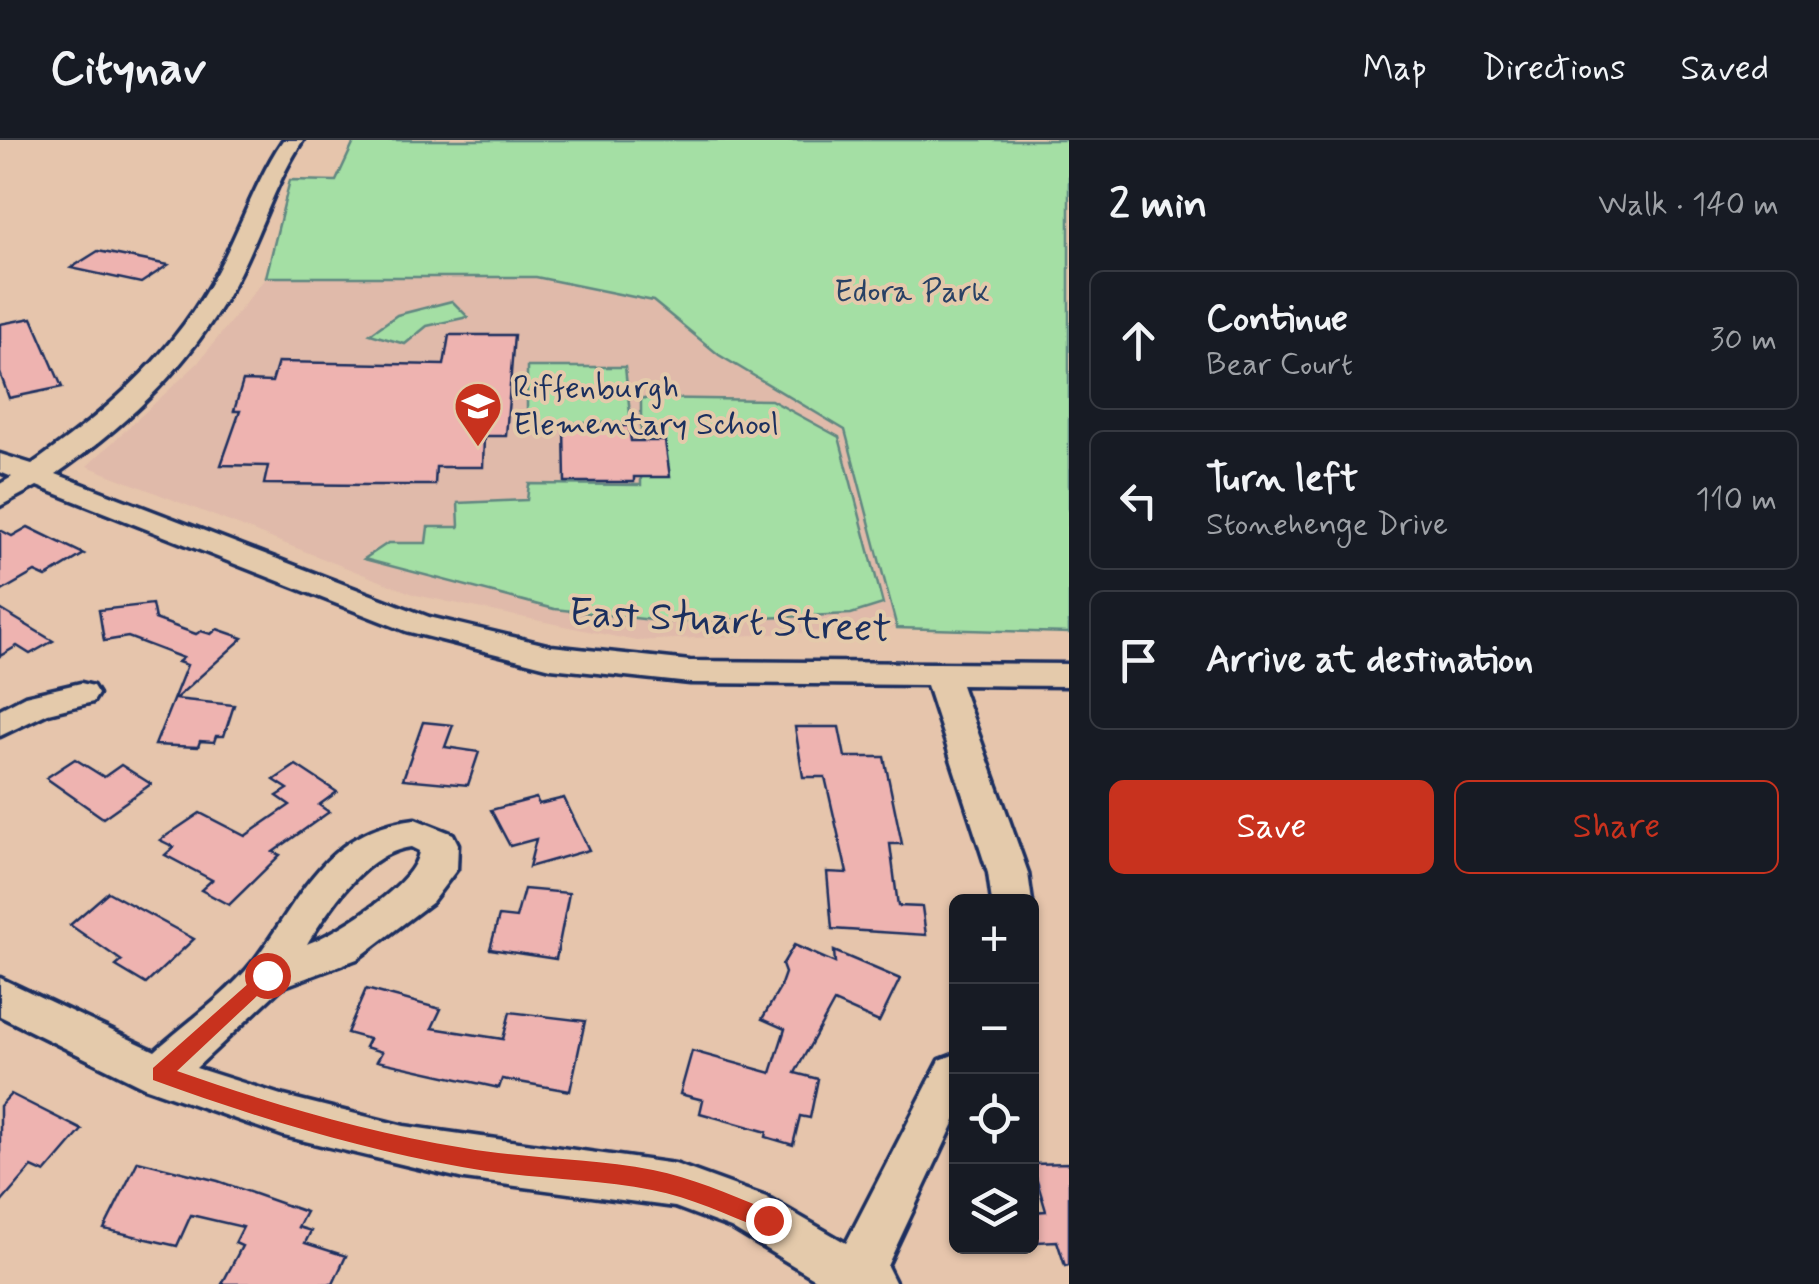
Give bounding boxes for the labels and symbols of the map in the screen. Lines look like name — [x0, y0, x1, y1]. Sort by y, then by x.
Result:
park label: Edora Park — [834, 271, 990, 313]
place label: Riffenburgh Elementary School — [513, 367, 779, 446]
school or university icon: Riffenburgh Elementary School — [452, 380, 504, 448]
street label: East Stuart Street — [567, 588, 893, 656]
route start — [245, 953, 291, 999]
route end — [746, 1198, 792, 1244]

